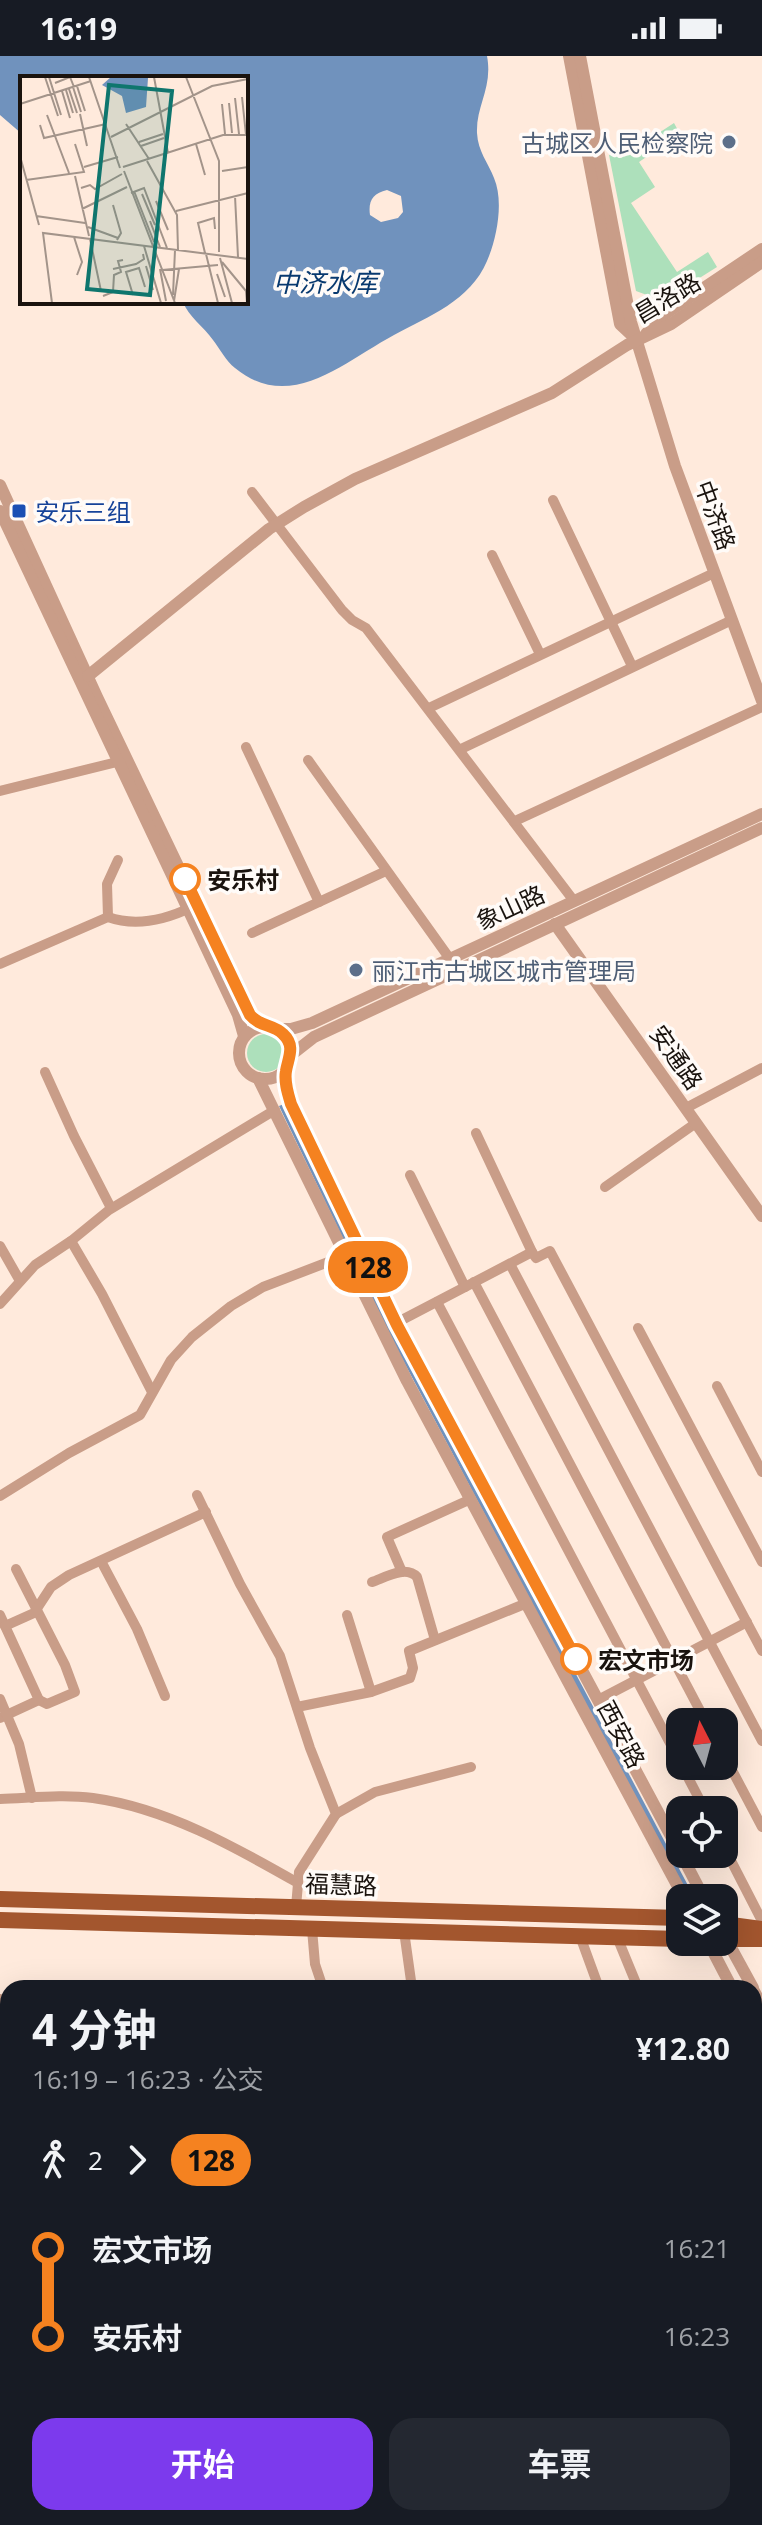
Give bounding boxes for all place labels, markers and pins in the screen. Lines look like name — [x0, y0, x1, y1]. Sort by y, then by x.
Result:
place label: 古城区人民检察院 — [521, 126, 713, 159]
marker: 古城区人民检察院 — [720, 133, 738, 151]
place label: 安乐三组 — [35, 495, 131, 528]
marker: 安乐三组 — [10, 502, 28, 520]
place label: 安乐村 — [207, 863, 279, 896]
marker: 安乐村 — [170, 864, 200, 894]
place label: 丽江市古城区城市管理局 — [372, 954, 636, 987]
marker: 丽江市古城区城市管理局 — [347, 961, 365, 979]
place label: 宏文市场 — [598, 1643, 694, 1676]
marker: 宏文市场 — [561, 1644, 591, 1674]

